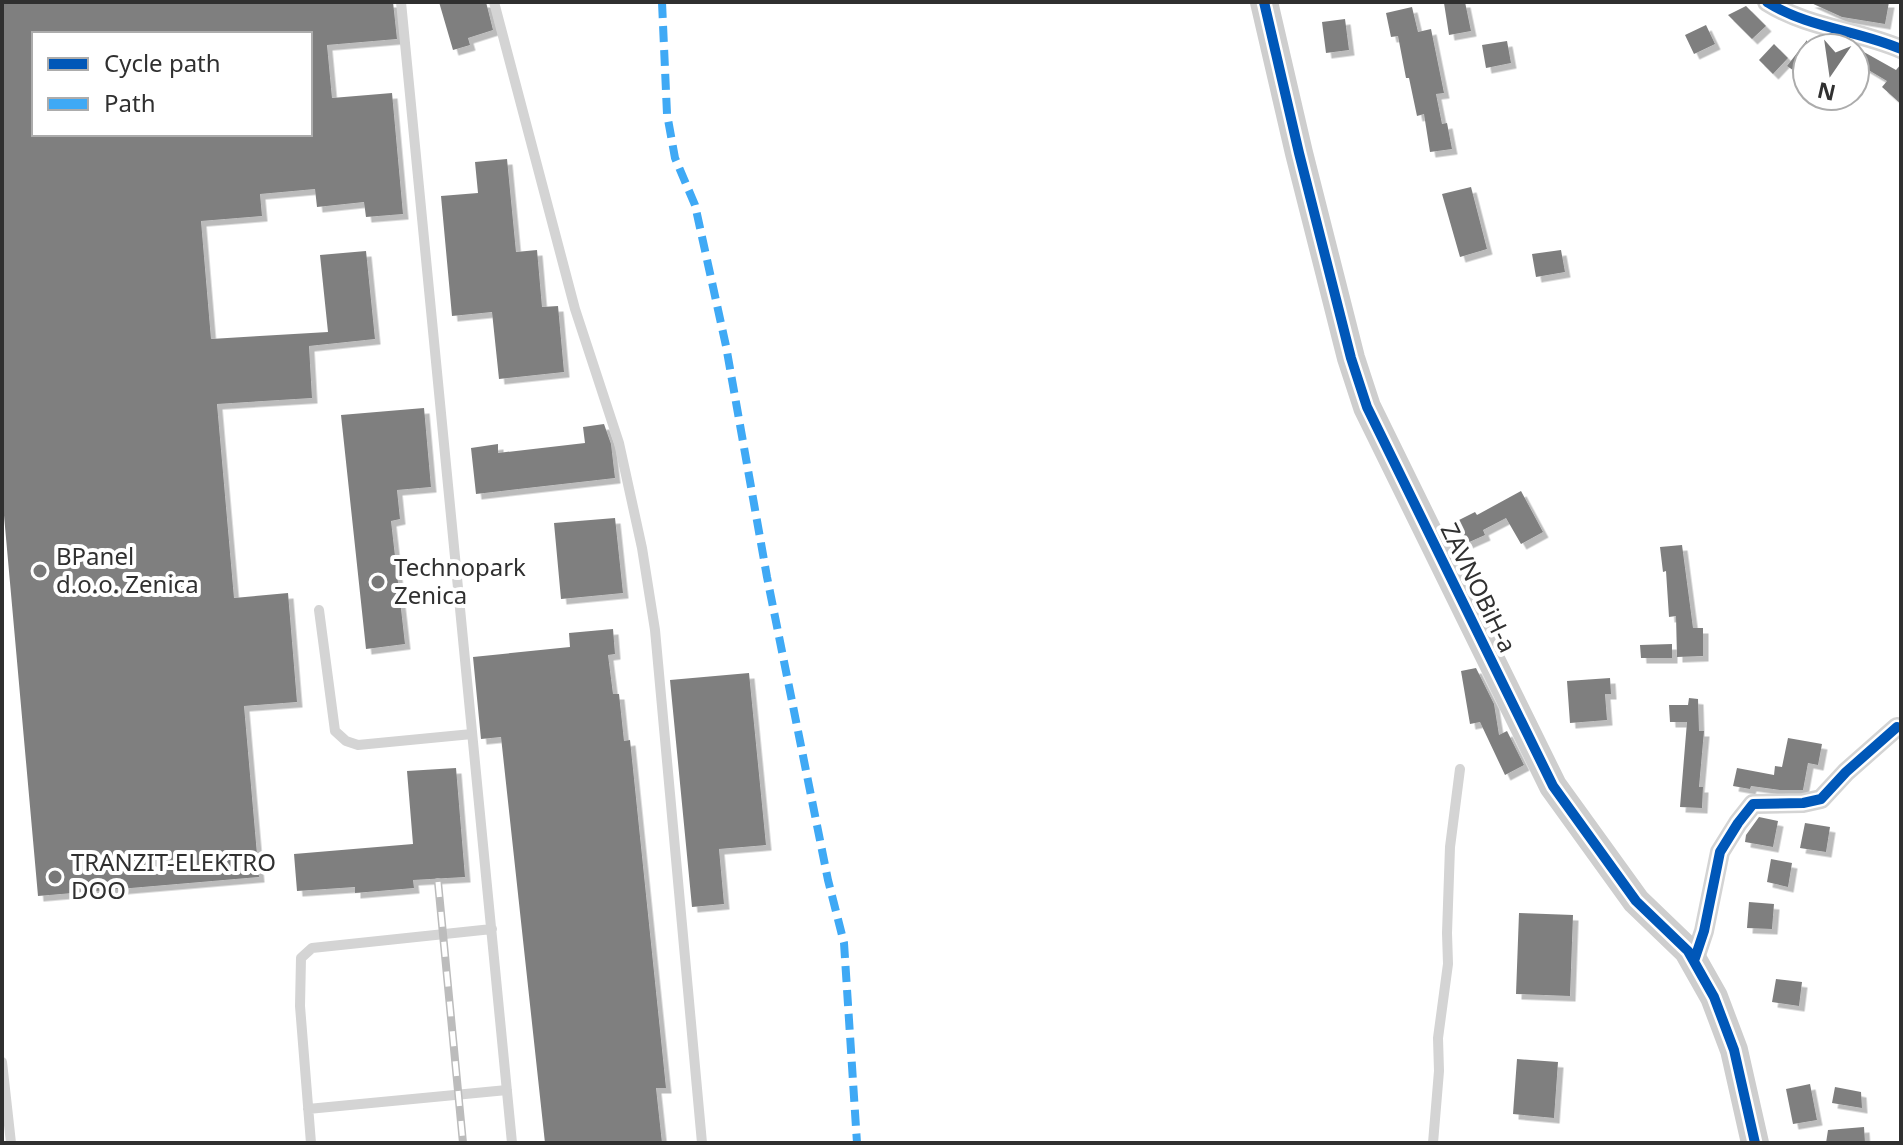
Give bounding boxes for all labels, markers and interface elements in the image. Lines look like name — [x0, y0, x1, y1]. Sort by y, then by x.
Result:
legend — [32, 32, 312, 136]
north arrow — [1791, 32, 1871, 112]
text: Cycle path — [104, 46, 221, 79]
text: N — [1814, 76, 1838, 109]
text: Path — [104, 86, 155, 119]
street label: ZAVNOBiH-a — [1434, 517, 1525, 658]
place label: BPanel d.o.o. Zenica — [56, 539, 199, 600]
place label: Technopark Zenica — [394, 550, 526, 611]
marker: BPanel d.o.o. Zenica — [31, 562, 49, 580]
marker: Technopark Zenica — [369, 573, 387, 591]
place label: TRANZIT-ELEKTRO DOO — [71, 845, 276, 906]
marker: TRANZIT-ELEKTRO DOO — [46, 868, 64, 886]

